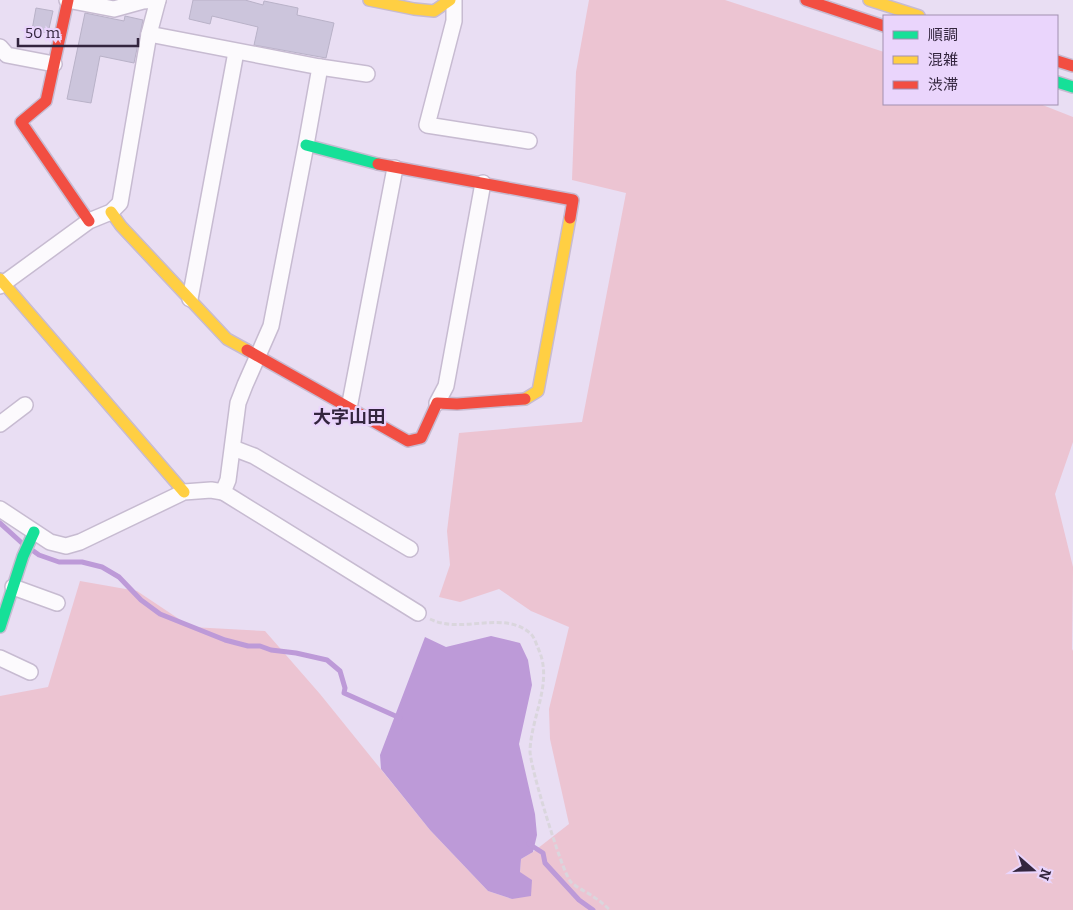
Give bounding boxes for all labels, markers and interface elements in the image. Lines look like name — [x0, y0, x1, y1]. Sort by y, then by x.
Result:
scale bar — [18, 15, 138, 47]
legend — [883, 15, 1058, 105]
text: 50 m — [25, 24, 61, 42]
text: 順調 — [928, 26, 958, 44]
text: 混雑 — [928, 51, 958, 69]
text: 渋滞 — [928, 76, 958, 94]
district label: 大字山田 — [313, 406, 385, 428]
north arrow — [1008, 845, 1058, 895]
text: N — [1035, 866, 1055, 882]

